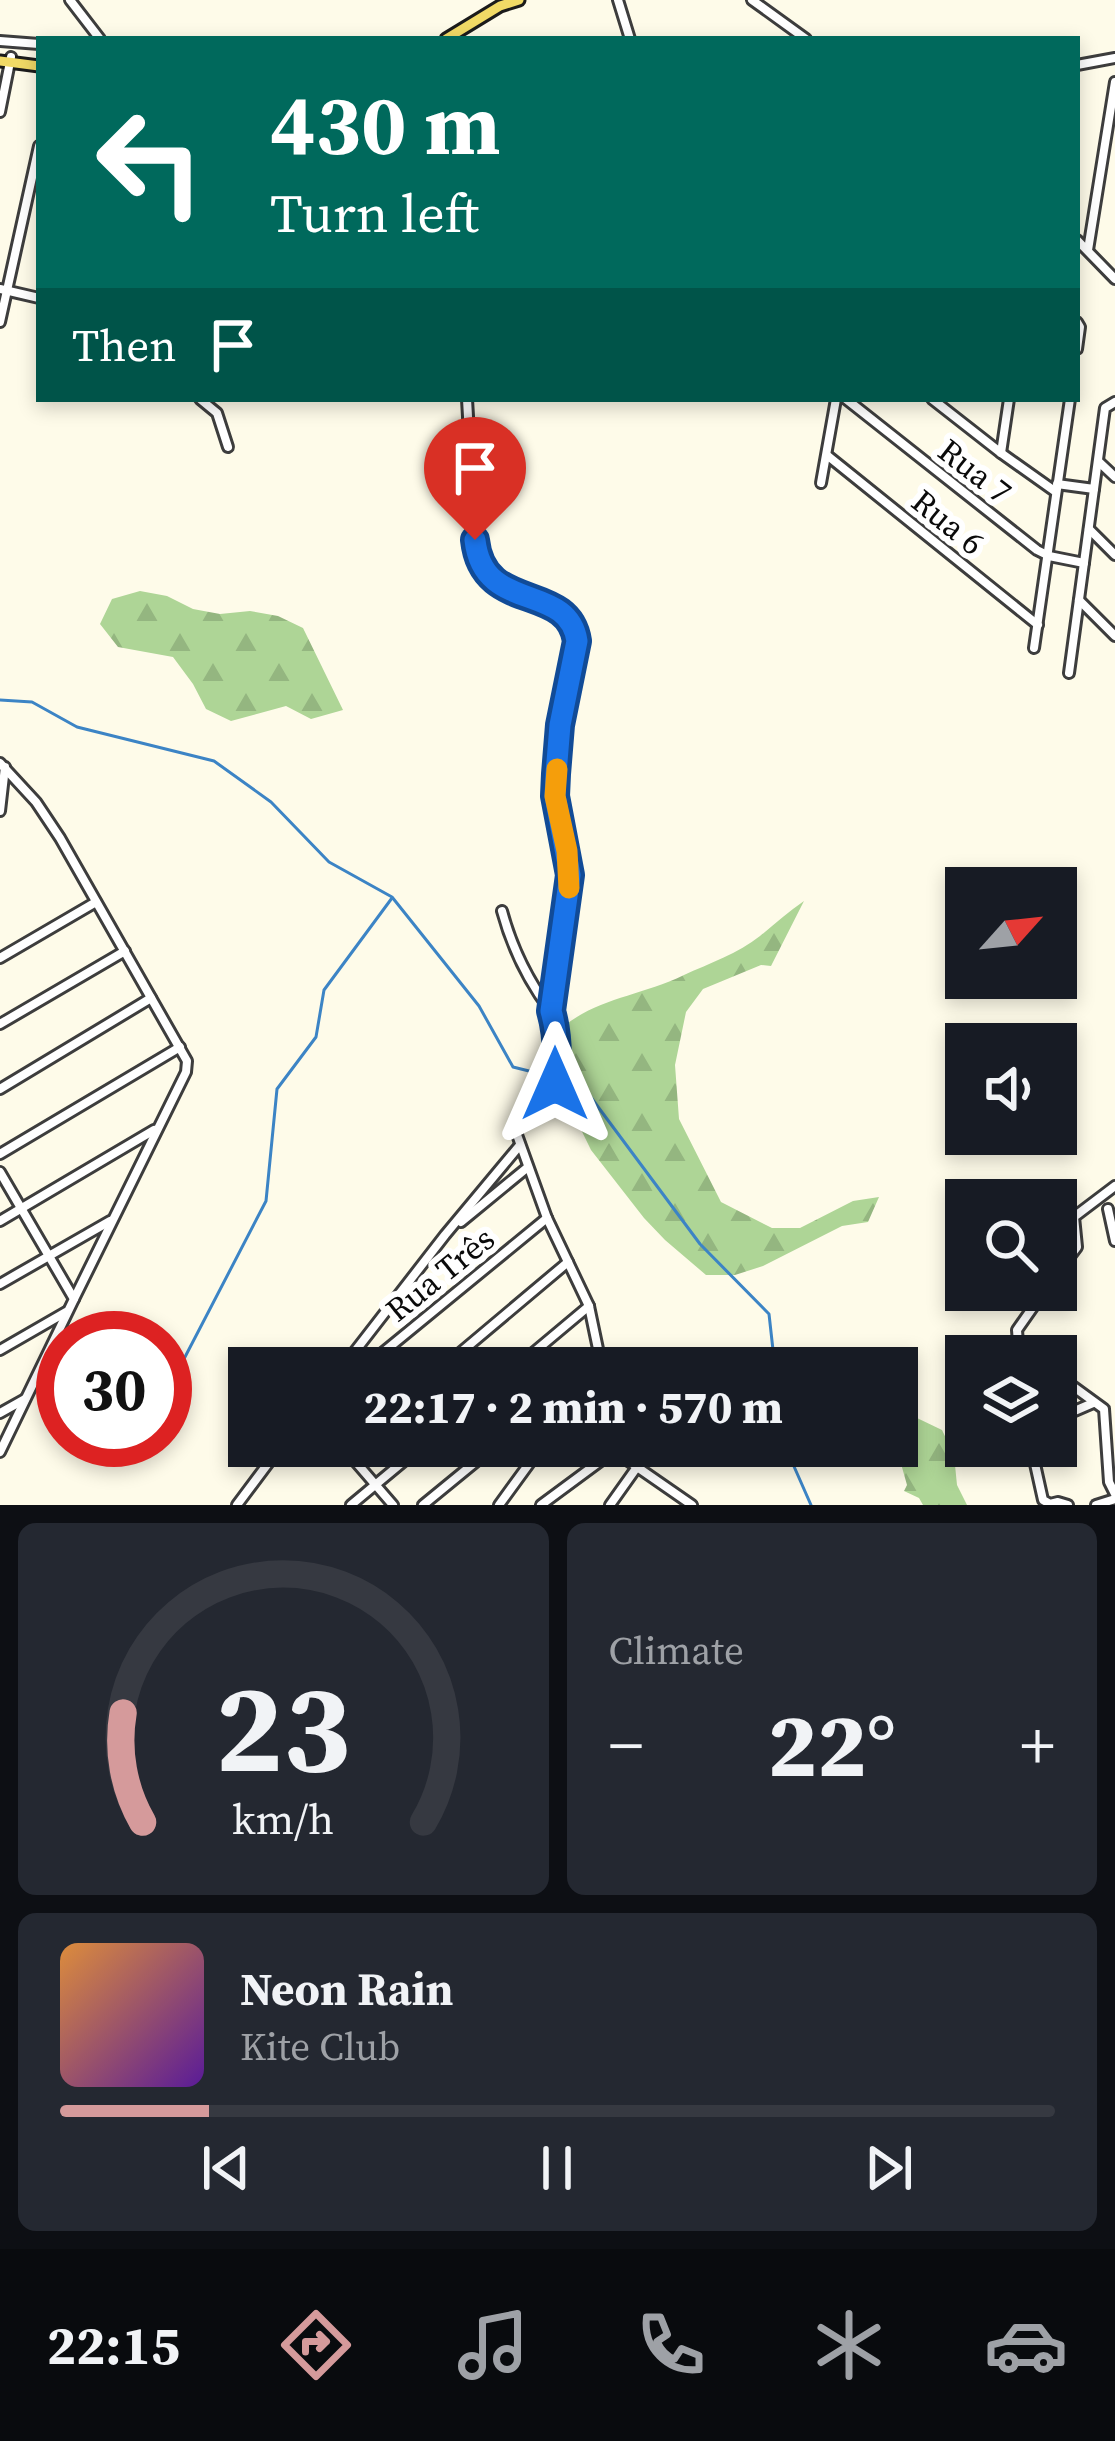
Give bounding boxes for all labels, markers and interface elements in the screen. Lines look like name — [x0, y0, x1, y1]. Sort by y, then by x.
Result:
text: 430 m — [270, 67, 501, 182]
icon: left — [72, 84, 228, 240]
text: Turn left — [270, 176, 479, 250]
icon: arrive — [200, 312, 266, 378]
text: Then — [72, 314, 176, 376]
pin — [424, 417, 526, 540]
street label: Rua 7 — [929, 428, 1021, 514]
icon: arrive — [442, 435, 508, 501]
street label: Rua 6 — [902, 479, 994, 565]
north arrow — [945, 867, 1077, 999]
map controls — [945, 867, 1077, 1467]
position arrow — [492, 1021, 618, 1147]
button: sound — [945, 1023, 1077, 1155]
button: search — [945, 1179, 1077, 1311]
street label: Rua Três — [376, 1216, 504, 1332]
speed limit sign: 30 — [36, 1311, 192, 1467]
button: layers — [945, 1335, 1077, 1467]
text: 22:17 · 2 min · 570 m — [363, 1376, 783, 1438]
text: Climate — [609, 1624, 744, 1677]
text: 23 — [216, 1642, 351, 1813]
text: 22° — [767, 1683, 896, 1806]
text: − — [609, 1700, 643, 1790]
text: + — [1020, 1700, 1055, 1790]
text: km/h — [232, 1790, 334, 1848]
text: Neon Rain — [240, 1958, 453, 2020]
text: Kite Club — [240, 2020, 400, 2073]
icon: previous — [193, 2135, 259, 2201]
icon: pause — [524, 2135, 590, 2201]
icon: next — [856, 2135, 922, 2201]
icon: directions — [274, 2303, 358, 2387]
icon: music — [451, 2303, 535, 2387]
icon: phone — [629, 2303, 713, 2387]
icon: climate — [807, 2303, 891, 2387]
icon: car — [984, 2303, 1068, 2387]
text: 22:15 — [47, 2308, 180, 2382]

